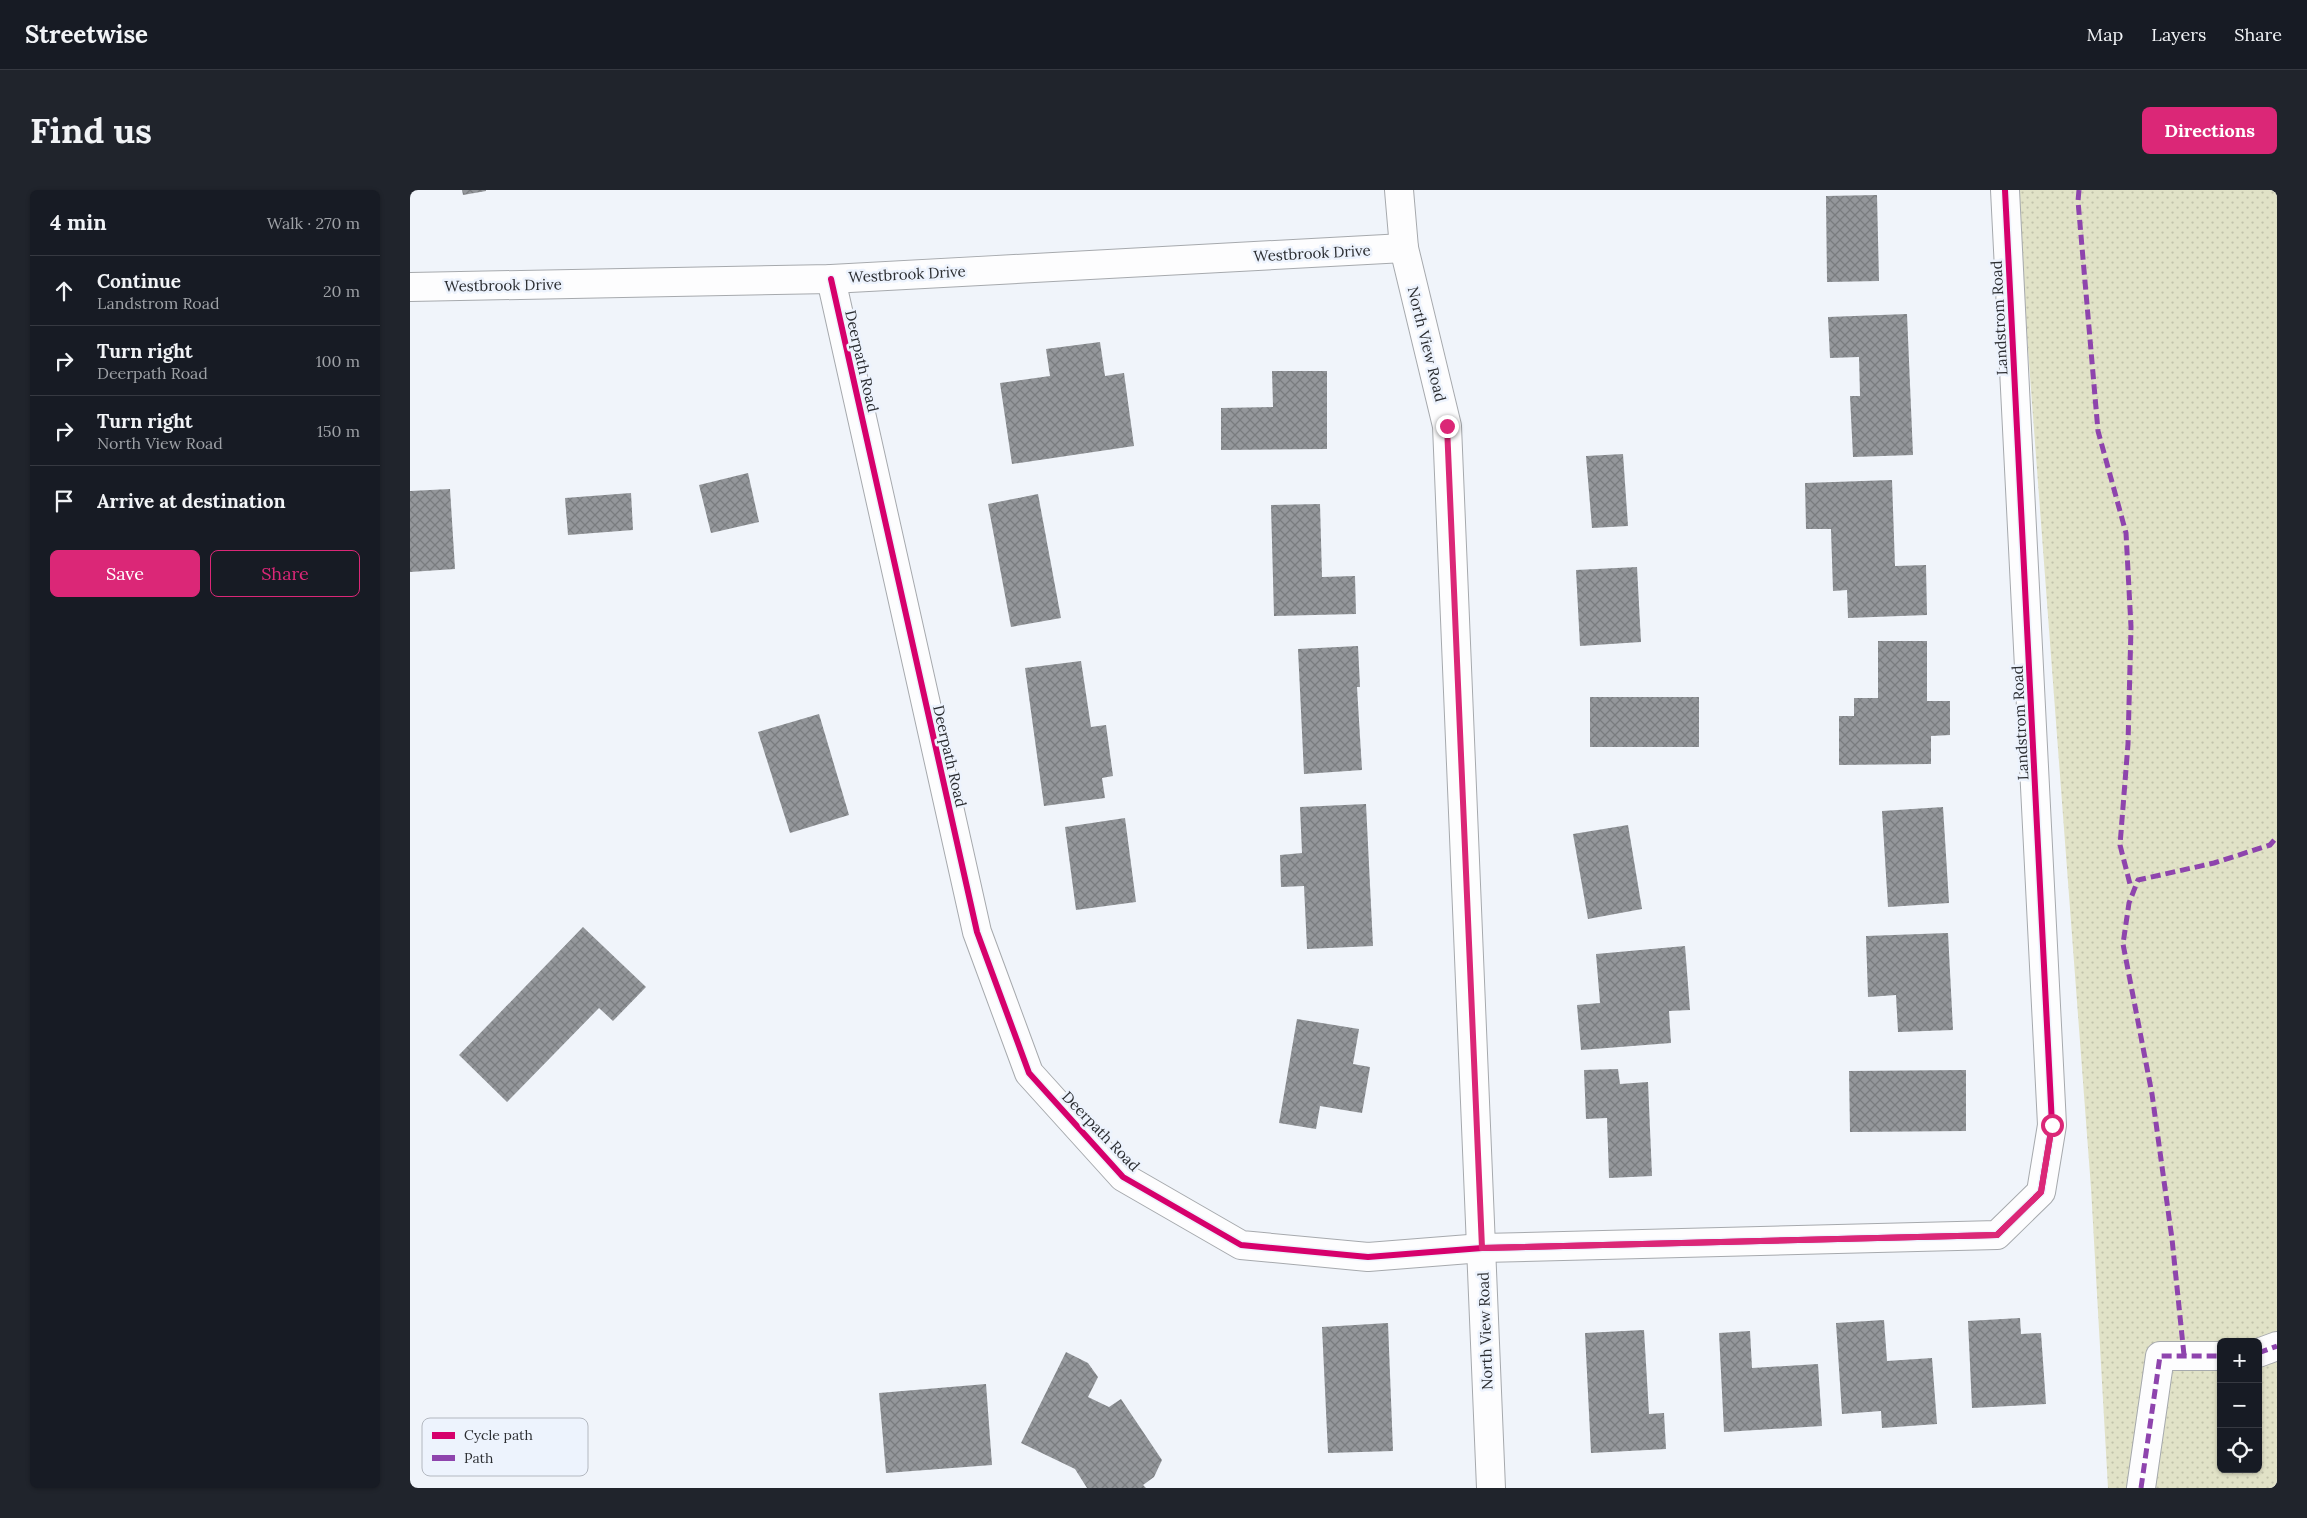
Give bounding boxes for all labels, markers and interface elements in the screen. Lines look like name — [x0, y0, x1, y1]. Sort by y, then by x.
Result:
text: Streetwise — [25, 19, 148, 50]
text: Map — [2087, 23, 2123, 46]
text: Layers — [2151, 23, 2206, 46]
text: Share — [2234, 23, 2282, 46]
button: Directions — [2142, 107, 2277, 154]
text: Find us — [30, 108, 152, 153]
text: 4 min — [50, 209, 107, 236]
text: Walk · 270 m — [267, 213, 360, 233]
street label: Westbrook Drive — [1253, 240, 1371, 266]
street label: Landstrom Road — [1987, 260, 2011, 376]
street label: Westbrook Drive — [848, 261, 966, 287]
text: Continue — [97, 269, 181, 293]
street label: Westbrook Drive — [444, 274, 562, 296]
icon: ahead — [50, 277, 78, 305]
text: 20 m — [323, 281, 360, 301]
street label: North View Road — [1404, 284, 1450, 404]
text: Landstrom Road — [97, 293, 220, 313]
street label: Deerpath Road — [841, 308, 883, 414]
text: Turn right — [97, 339, 193, 363]
icon: right — [50, 347, 78, 375]
text: 100 m — [316, 351, 360, 371]
text: Deerpath Road — [97, 363, 208, 383]
text: Turn right — [97, 409, 193, 433]
route end — [1436, 415, 1459, 438]
icon: right — [50, 417, 78, 445]
text: 150 m — [317, 421, 360, 441]
text: North View Road — [97, 433, 223, 453]
icon: arrive — [50, 487, 78, 515]
text: Arrive at destination — [97, 489, 286, 513]
button: Save — [50, 550, 200, 597]
button: Share — [210, 550, 360, 597]
street label: Landstrom Road — [2008, 665, 2032, 781]
street label: Deerpath Road — [929, 703, 971, 809]
street label: Deerpath Road — [1058, 1087, 1144, 1175]
route start — [2041, 1114, 2064, 1137]
street label: North View Road — [1473, 1272, 1497, 1390]
map controls — [2217, 1338, 2262, 1473]
button: + — [2217, 1338, 2262, 1383]
button: − — [2217, 1383, 2262, 1428]
legend — [422, 1418, 588, 1476]
text: Cycle path — [464, 1426, 533, 1444]
button: locate — [2217, 1428, 2262, 1473]
text: Path — [464, 1449, 493, 1467]

